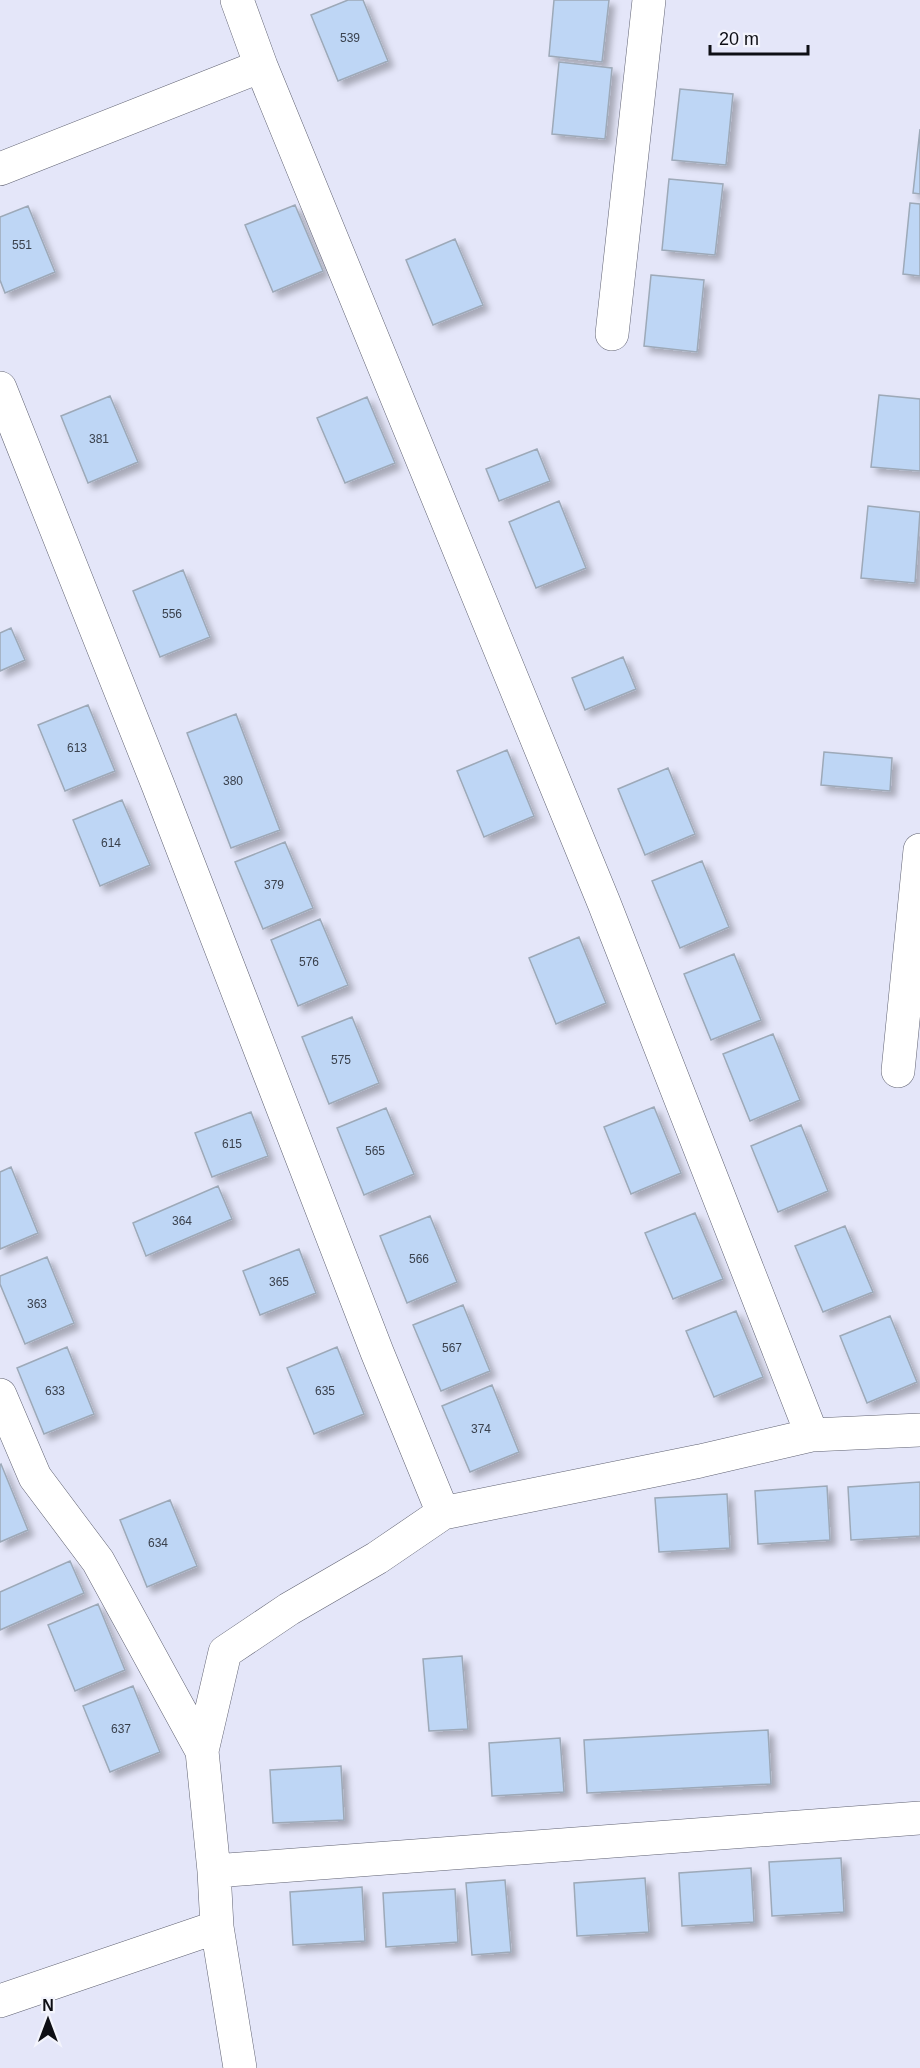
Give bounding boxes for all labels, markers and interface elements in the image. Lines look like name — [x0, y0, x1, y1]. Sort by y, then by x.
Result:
scale bar — [710, 18, 808, 56]
text: 20 m — [719, 29, 759, 49]
house number: 539 — [340, 31, 360, 45]
house number: 551 — [12, 238, 32, 252]
house number: 381 — [89, 432, 109, 446]
house number: 556 — [162, 607, 182, 621]
house number: 613 — [67, 741, 87, 755]
house number: 380 — [223, 774, 243, 788]
house number: 614 — [101, 836, 121, 850]
house number: 379 — [264, 878, 284, 892]
house number: 576 — [299, 955, 319, 969]
house number: 575 — [331, 1053, 351, 1067]
house number: 615 — [222, 1137, 242, 1151]
house number: 565 — [365, 1144, 385, 1158]
house number: 364 — [172, 1214, 192, 1228]
house number: 566 — [409, 1252, 429, 1266]
house number: 365 — [269, 1275, 289, 1289]
house number: 363 — [27, 1297, 47, 1311]
house number: 567 — [442, 1341, 462, 1355]
house number: 633 — [45, 1384, 65, 1398]
house number: 635 — [315, 1384, 335, 1398]
house number: 374 — [471, 1422, 491, 1436]
house number: 634 — [148, 1536, 168, 1550]
house number: 637 — [111, 1722, 131, 1736]
north arrow — [18, 1990, 78, 2050]
text: N — [42, 1997, 54, 2014]

